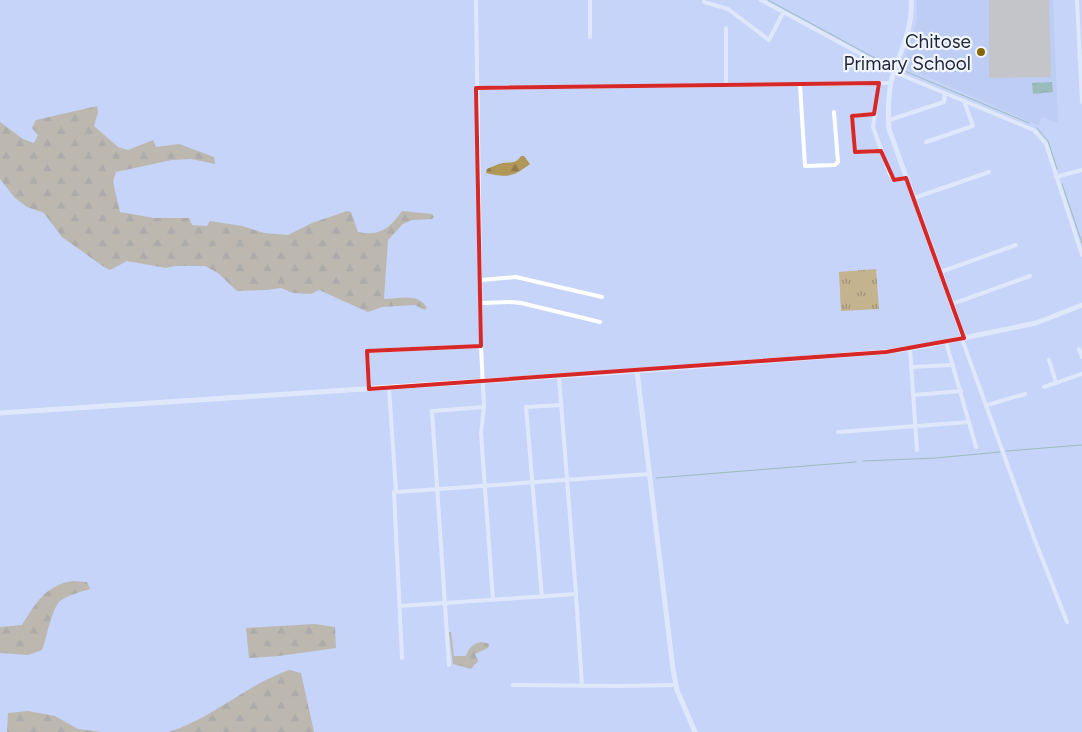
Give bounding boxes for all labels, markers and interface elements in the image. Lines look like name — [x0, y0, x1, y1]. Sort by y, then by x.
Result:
place label: Chitose Primary School — [844, 30, 971, 75]
marker: Chitose Primary School — [975, 46, 987, 58]

